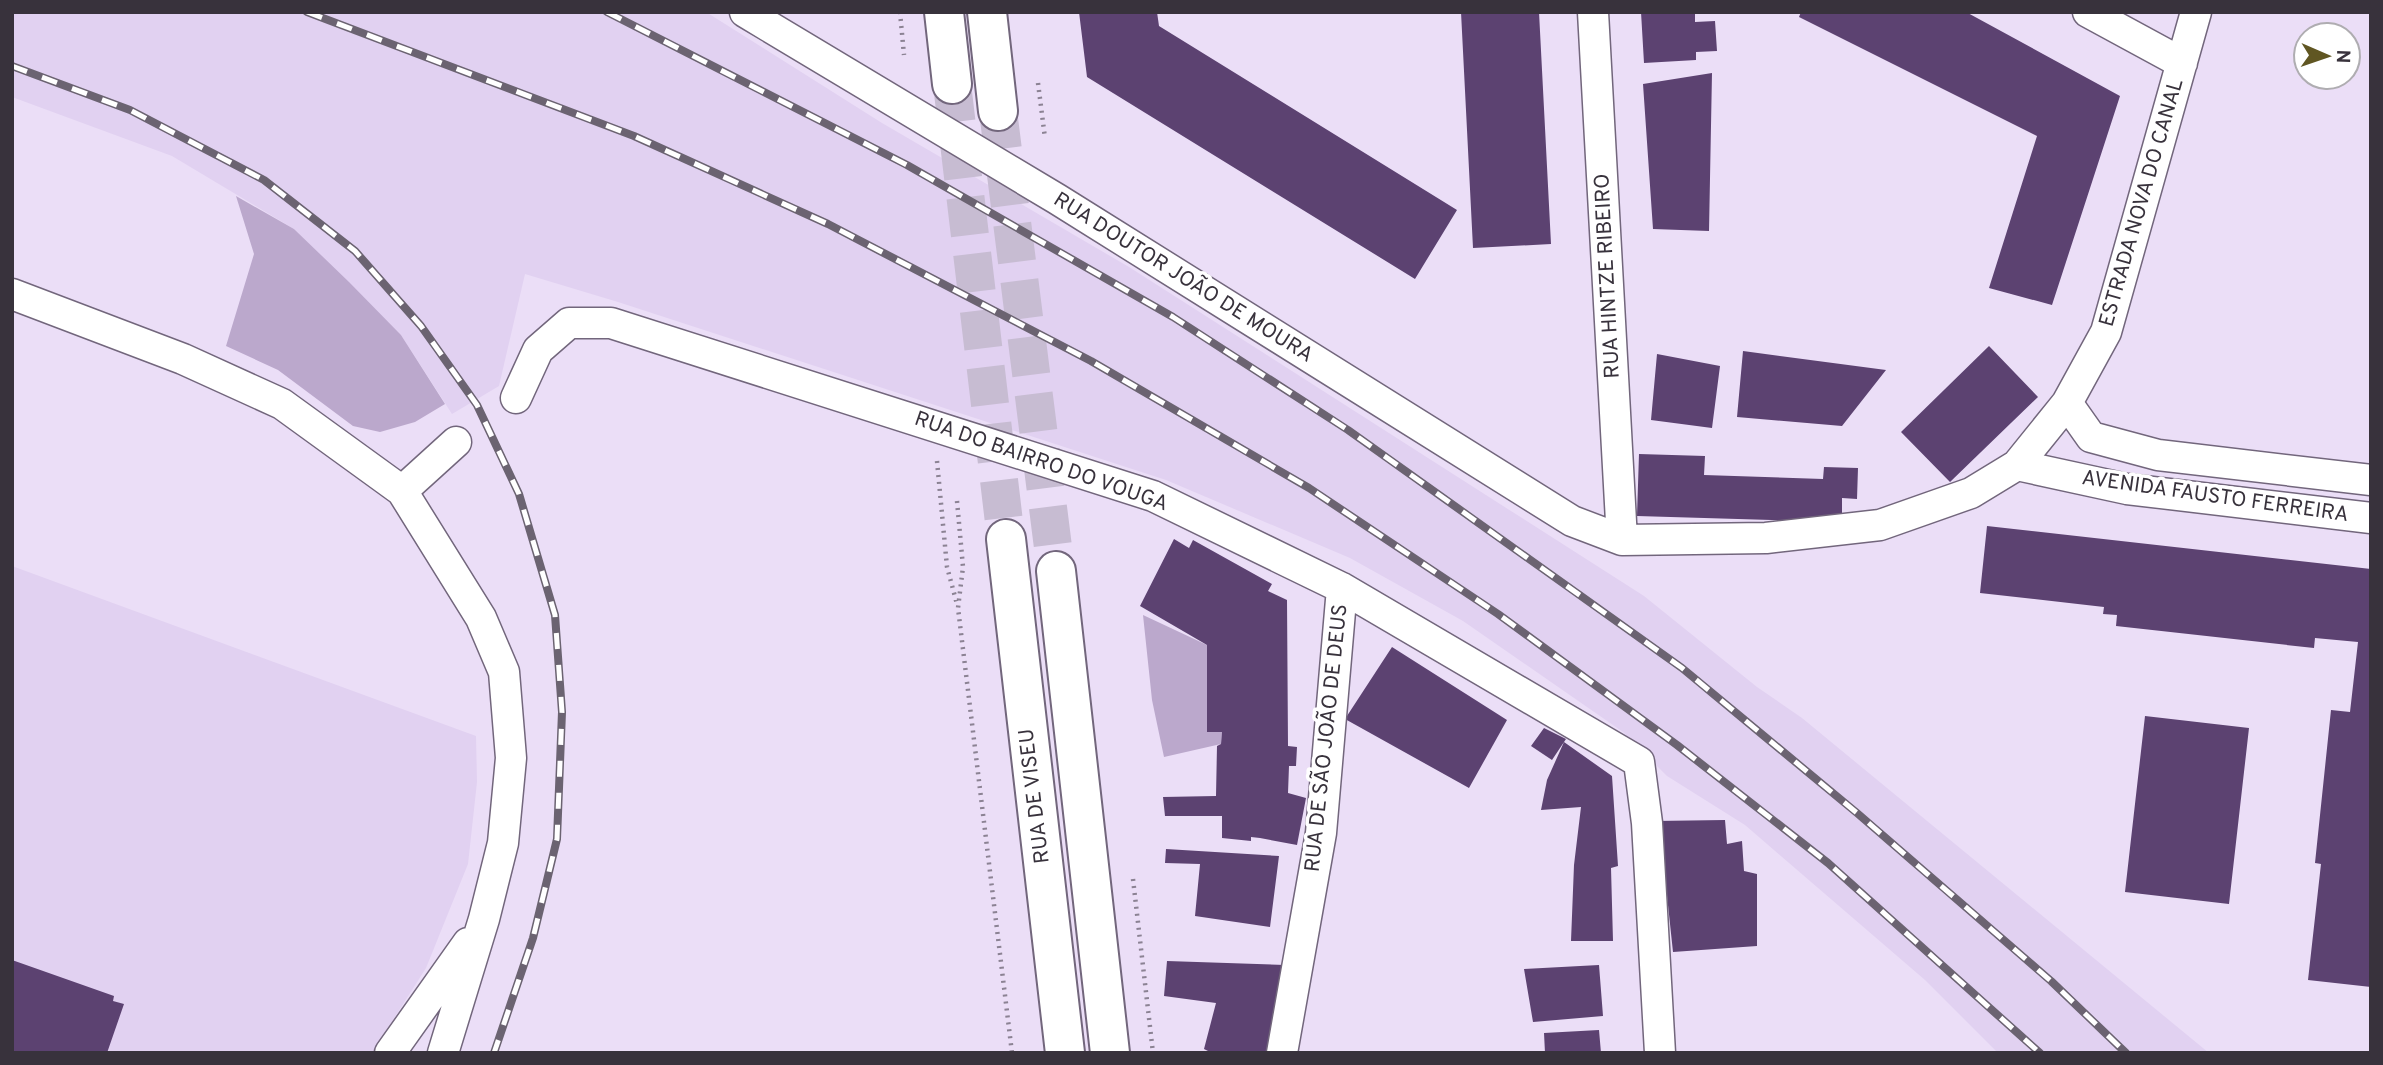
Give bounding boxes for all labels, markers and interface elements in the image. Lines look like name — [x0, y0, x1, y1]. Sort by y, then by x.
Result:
north arrow — [2292, 21, 2362, 91]
text: N — [2330, 49, 2354, 64]
street label: ESTRADA NOVA DO CANAL — [2094, 76, 2190, 330]
street label: RUA HINTZE RIBEIRO — [1589, 173, 1627, 379]
street label: RUA DOUTOR JOÃO DE MOURA — [1048, 187, 1318, 369]
street label: RUA DO BAIRRO DO VOUGA — [911, 406, 1171, 518]
street label: AVENIDA FAUSTO FERREIRA — [2080, 465, 2350, 529]
street label: RUA DE SÃO JOÃO DE DEUS — [1300, 603, 1354, 873]
street label: RUA DE VISEU — [1013, 727, 1057, 865]

